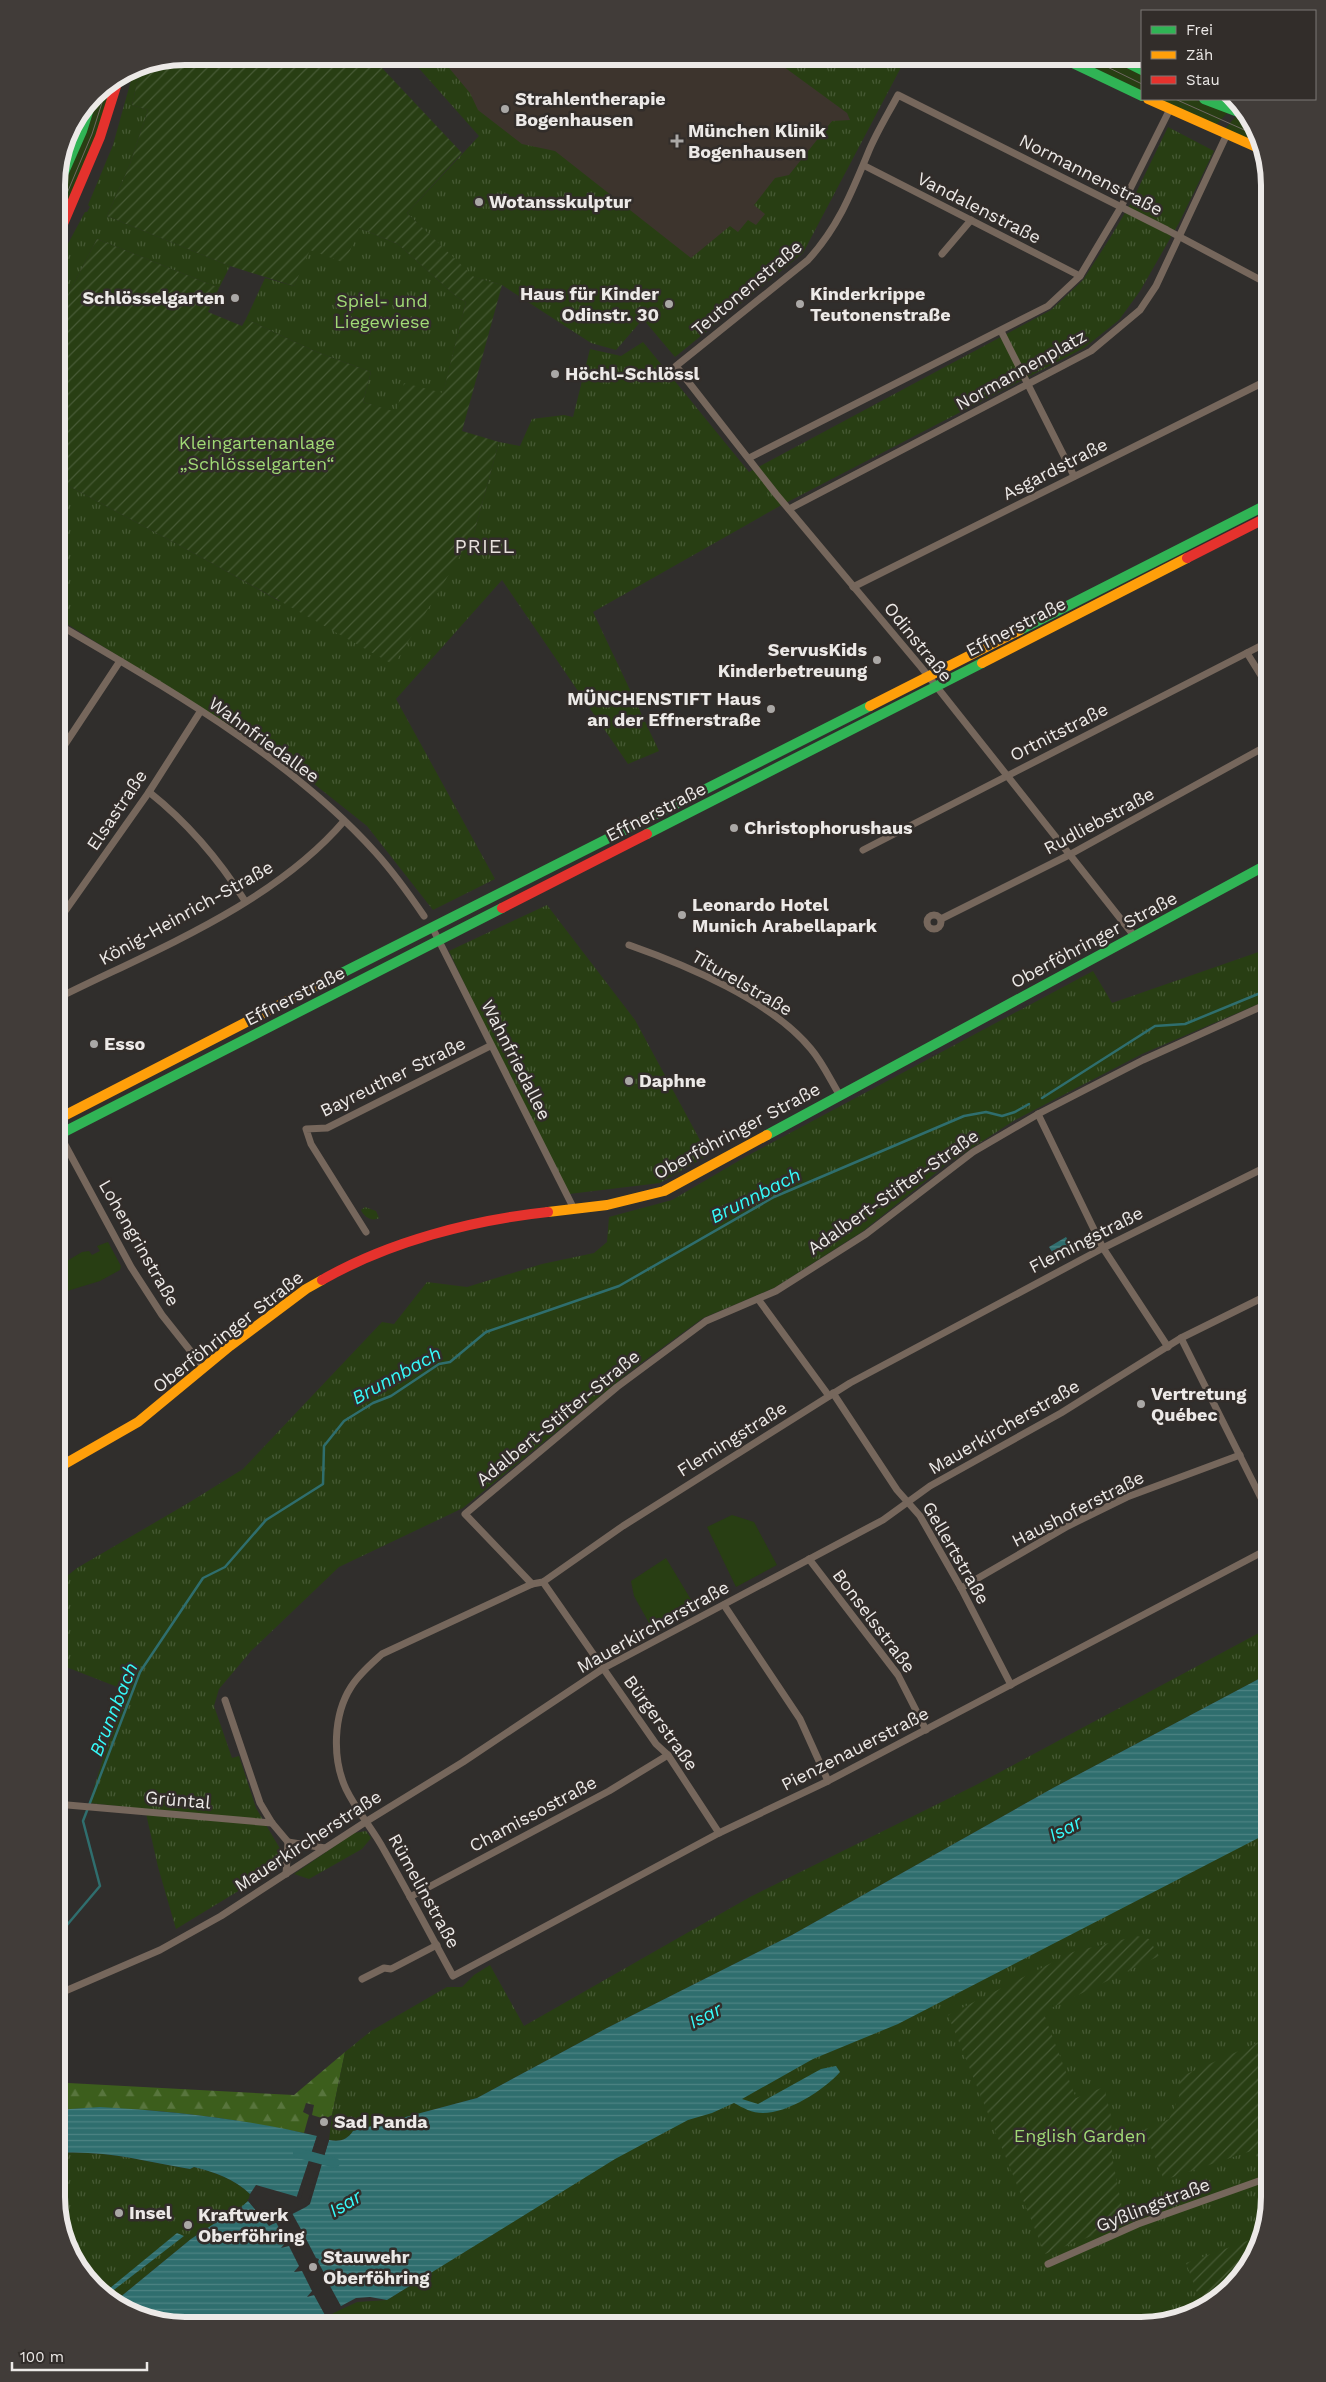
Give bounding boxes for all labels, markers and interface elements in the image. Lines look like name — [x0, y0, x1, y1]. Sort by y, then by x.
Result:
legend — [1141, 10, 1316, 100]
text: Frei — [1186, 21, 1213, 39]
text: Zäh — [1186, 46, 1213, 64]
text: Stau — [1186, 71, 1220, 89]
place label: Strahlentherapie Bogenhausen — [515, 88, 666, 130]
marker: Strahlentherapie Bogenhausen — [499, 103, 511, 115]
place label: München Klinik Bogenhausen — [688, 120, 827, 162]
street label: Normannenstraße — [1016, 129, 1166, 220]
marker: München Klinik Bogenhausen — [670, 134, 684, 148]
street label: Vandalenstraße — [914, 167, 1045, 248]
place label: Wotansskulptur — [489, 191, 632, 212]
marker: Wotansskulptur — [473, 196, 485, 208]
street label: Teutonenstraße — [687, 235, 806, 340]
place label: Haus für Kinder Odinstr. 30 — [520, 283, 659, 325]
place label: Kinderkrippe Teutonenstraße — [810, 283, 951, 325]
place label: Schlösselgarten — [82, 287, 225, 308]
park label: Spiel- und Liegewiese — [334, 290, 430, 332]
marker: Schlösselgarten — [229, 292, 241, 304]
marker: Haus für Kinder Odinstr. 30 — [663, 298, 675, 310]
marker: Kinderkrippe Teutonenstraße — [794, 298, 806, 310]
street label: Normannenplatz — [952, 325, 1090, 414]
place label: Höchl-Schlössl — [565, 363, 700, 384]
marker: Höchl-Schlössl — [549, 368, 561, 380]
park label: Kleingartenanlage „Schlösselgarten“ — [179, 432, 335, 474]
street label: Asgardstraße — [999, 433, 1111, 504]
district label: PRIEL — [454, 534, 516, 558]
street label: Effnerstraße — [962, 592, 1069, 661]
street label: Odinstraße — [880, 598, 957, 686]
place label: ServusKids Kinderbetreuung — [718, 639, 868, 681]
marker: ServusKids Kinderbetreuung — [871, 654, 883, 666]
place label: MÜNCHENSTIFT Haus an der Effnerstraße — [567, 688, 761, 730]
street label: Wahnfriedallee — [205, 692, 324, 787]
street label: Ortnitstraße — [1006, 698, 1111, 765]
marker: MÜNCHENSTIFT Haus an der Effnerstraße — [765, 703, 777, 715]
street label: Elsastraße — [82, 766, 151, 854]
street label: Effnerstraße — [602, 777, 709, 846]
street label: Rudliebstraße — [1040, 783, 1158, 858]
place label: Christophorushaus — [744, 817, 913, 838]
marker: Christophorushaus — [728, 822, 740, 834]
street label: König-Heinrich-Straße — [95, 856, 277, 969]
street label: Oberföhringer Straße — [1007, 887, 1181, 992]
place label: Leonardo Hotel Munich Arabellapark — [692, 894, 878, 936]
marker: Leonardo Hotel Munich Arabellapark — [676, 909, 688, 921]
street label: Titurelstraße — [688, 945, 796, 1020]
street label: Effnerstraße — [241, 961, 348, 1030]
street label: Wahnfriedallee — [477, 996, 556, 1123]
street label: Bayreuther Straße — [317, 1032, 469, 1121]
place label: Esso — [104, 1033, 145, 1054]
marker: Esso — [88, 1038, 100, 1050]
place label: Daphne — [639, 1070, 706, 1091]
marker: Daphne — [623, 1075, 635, 1087]
street label: Oberföhringer Straße — [650, 1078, 824, 1183]
street label: Adalbert-Stifter-Straße — [803, 1125, 982, 1259]
water label: Brunnbach — [706, 1163, 804, 1228]
street label: Lohengrinstraße — [95, 1176, 184, 1310]
street label: Flemingstraße — [1025, 1202, 1146, 1277]
street label: Oberföhringer Straße — [148, 1266, 307, 1397]
water label: Brunnbach — [347, 1341, 445, 1409]
street label: Adalbert-Stifter-Straße — [472, 1345, 644, 1490]
street label: Mauerkircherstraße — [925, 1375, 1083, 1478]
place label: Vertretung Québec — [1151, 1383, 1247, 1425]
street label: Flemingstraße — [673, 1396, 790, 1481]
marker: Vertretung Québec — [1135, 1398, 1147, 1410]
street label: Haushoferstraße — [1008, 1466, 1147, 1551]
street label: Gellertstraße — [919, 1498, 994, 1608]
street label: Bonselsstraße — [829, 1565, 920, 1677]
street label: Mauerkircherstraße — [573, 1576, 733, 1677]
water label: Brunnbach — [84, 1659, 143, 1759]
street label: Bürgerstraße — [620, 1671, 703, 1774]
street label: Pienzenauerstraße — [778, 1702, 932, 1795]
street label: Chamissostraße — [465, 1771, 600, 1856]
street label: Mauerkircherstraße — [230, 1785, 385, 1896]
street label: Grüntal — [144, 1786, 212, 1813]
water label: Isar — [1045, 1810, 1086, 1846]
street label: Rümelinstraße — [384, 1830, 465, 1952]
water label: Isar — [685, 1997, 726, 2033]
place label: Sad Panda — [334, 2111, 428, 2132]
marker: Sad Panda — [318, 2116, 330, 2128]
park label: English Garden — [1014, 2125, 1146, 2146]
street label: Gyßlingstraße — [1093, 2173, 1213, 2236]
water label: Isar — [325, 2184, 366, 2222]
place label: Insel — [129, 2202, 172, 2223]
place label: Kraftwerk Oberföhring — [198, 2204, 305, 2246]
marker: Insel — [113, 2207, 125, 2219]
marker: Kraftwerk Oberföhring — [182, 2219, 194, 2231]
place label: Stauwehr Oberföhring — [323, 2246, 430, 2288]
marker: Stauwehr Oberföhring — [307, 2261, 319, 2273]
scale bar — [12, 2340, 148, 2372]
text: 100 m — [20, 2348, 64, 2366]

